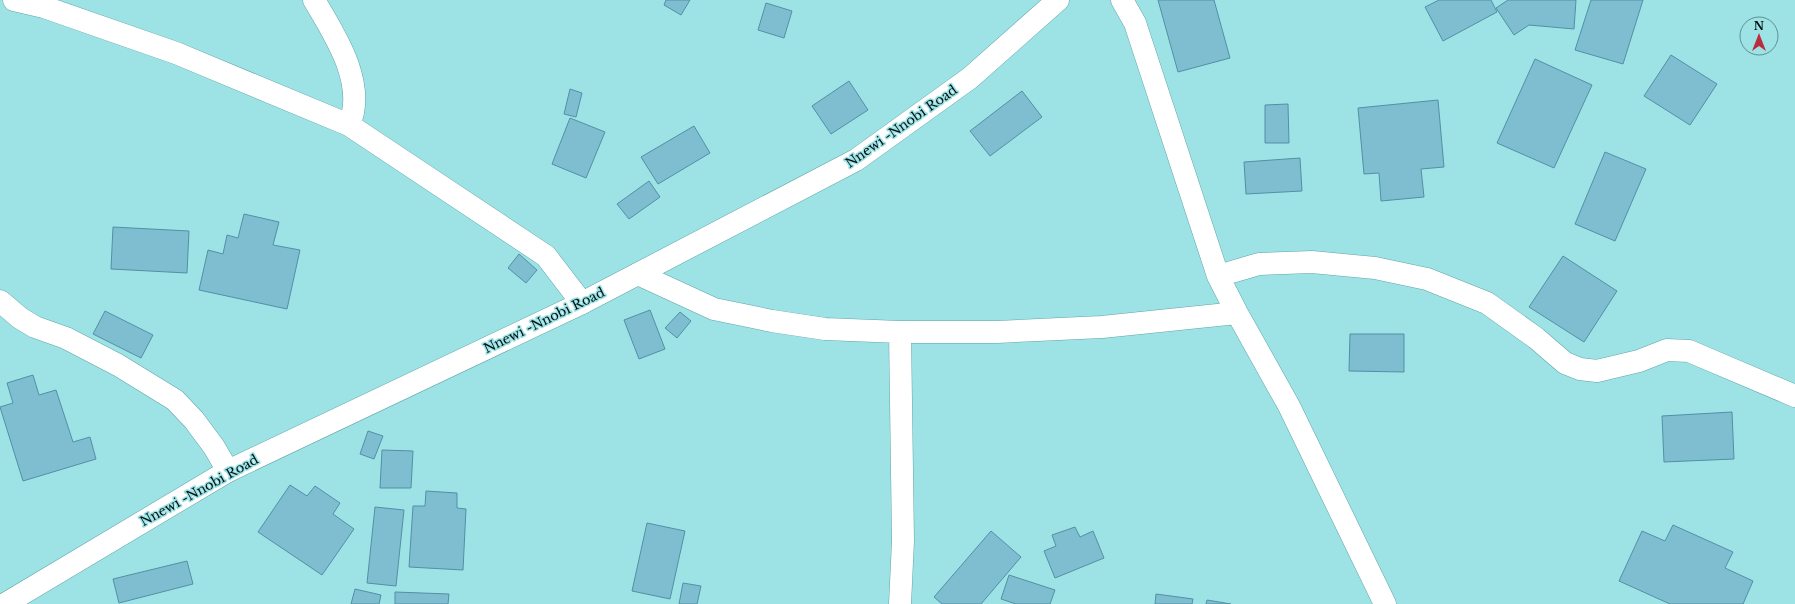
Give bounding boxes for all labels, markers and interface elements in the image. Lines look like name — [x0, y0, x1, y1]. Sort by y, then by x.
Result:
north arrow — [1739, 16, 1779, 56]
text: N — [1754, 19, 1765, 33]
street label: Nnewi -Nnobi Road — [842, 81, 961, 171]
street label: Nnewi -Nnobi Road — [481, 284, 608, 357]
street label: Nnewi -Nnobi Road — [137, 451, 262, 530]

